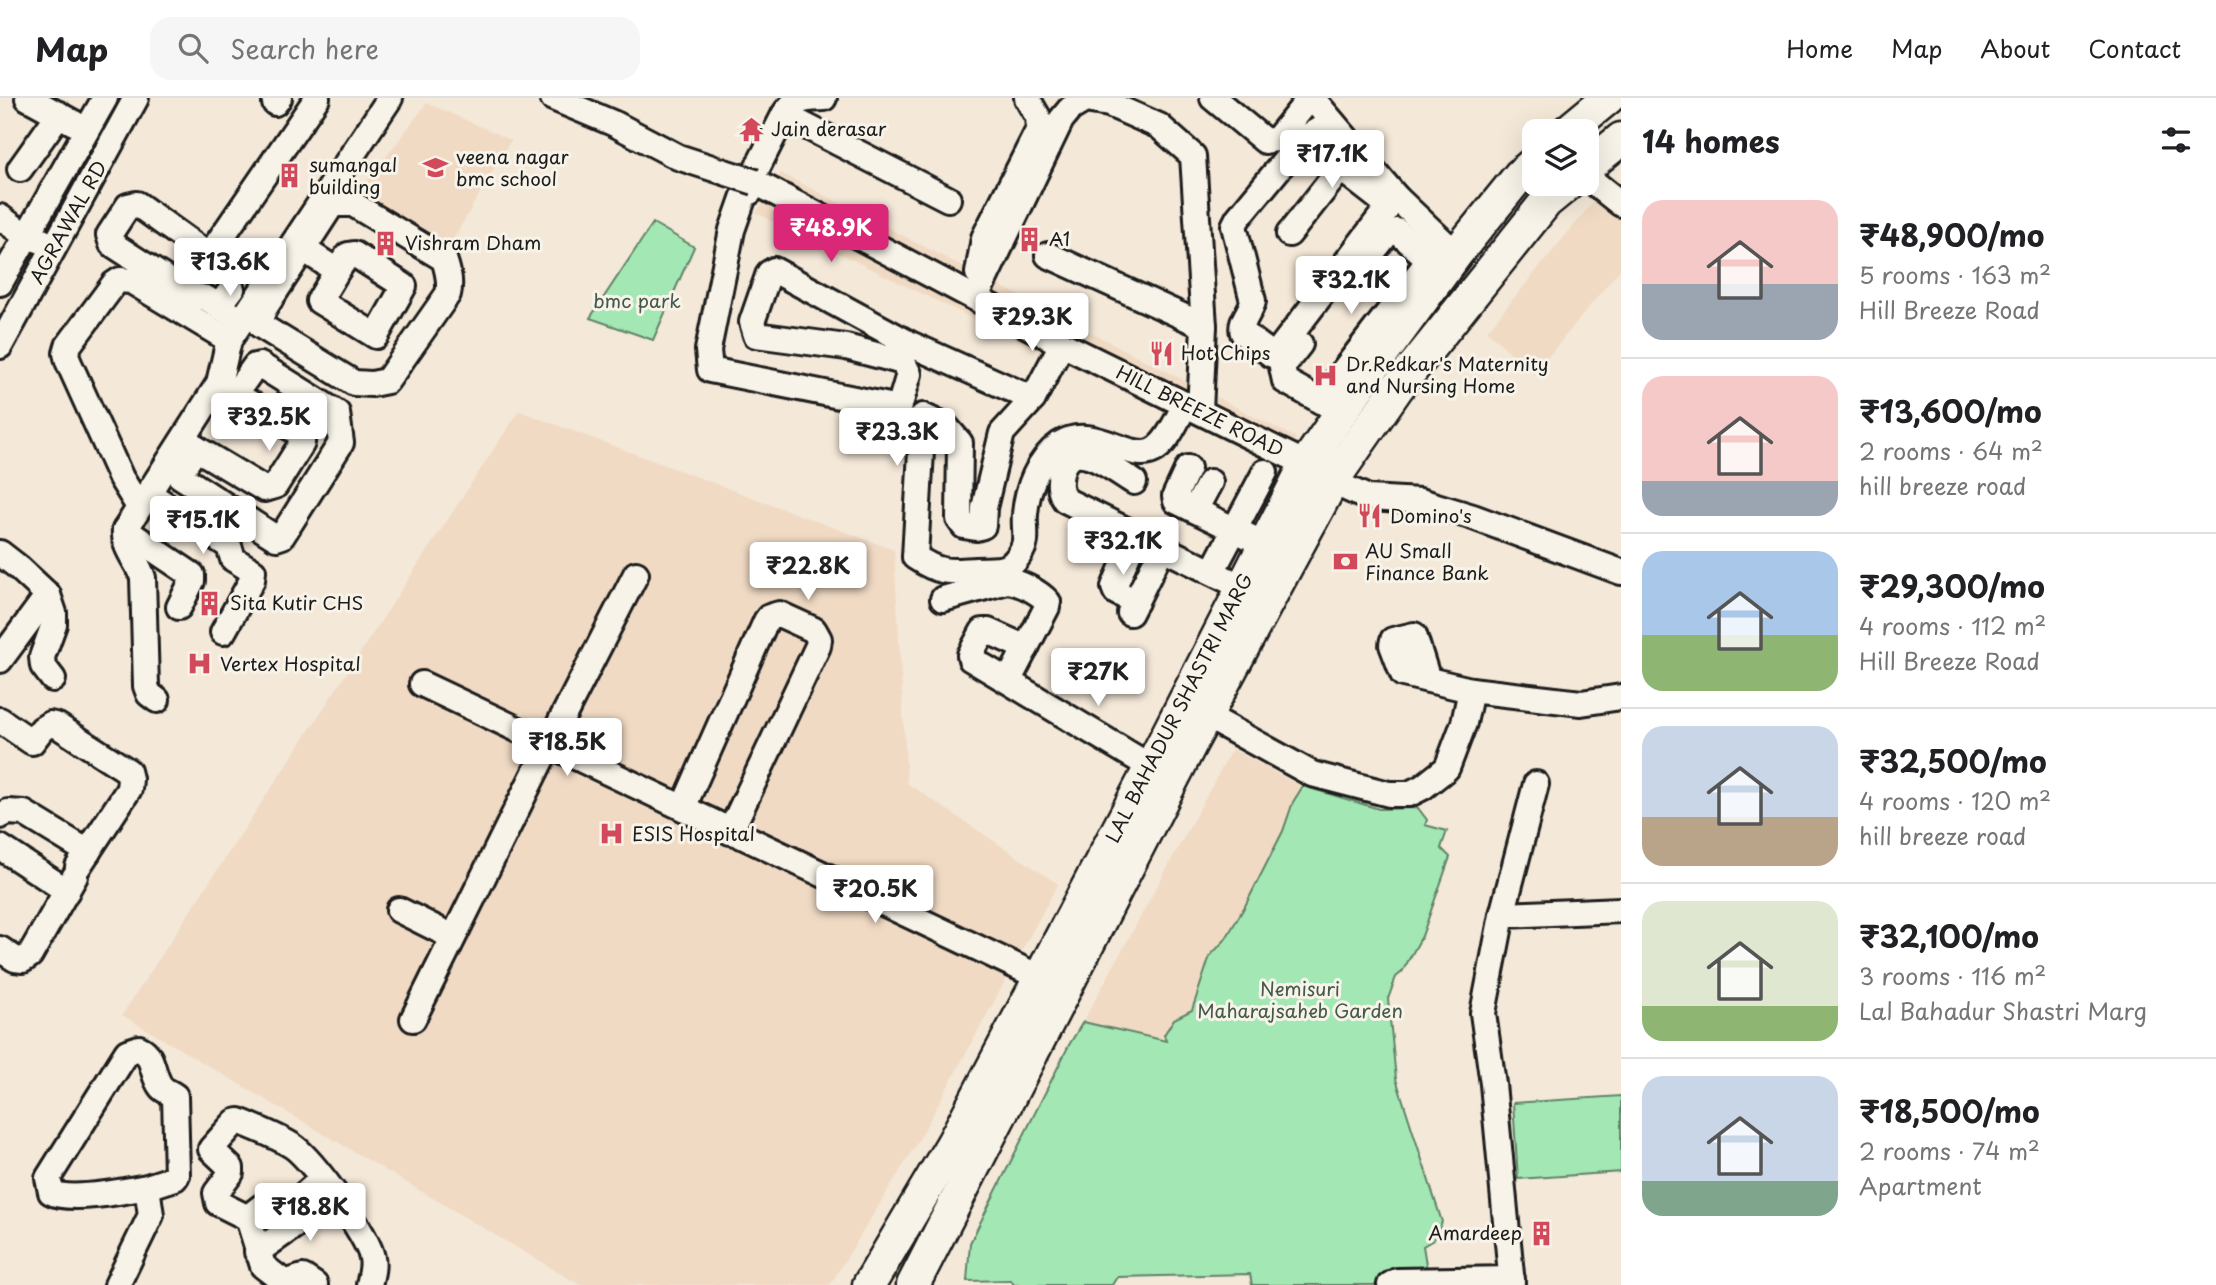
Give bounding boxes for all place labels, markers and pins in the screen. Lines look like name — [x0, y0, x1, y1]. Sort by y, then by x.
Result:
place label: Jain derasar — [771, 114, 887, 142]
temple icon: Jain derasar — [737, 115, 765, 143]
pin: ₹17.1K — [1275, 130, 1389, 190]
place label: veena nagar bmc school — [456, 142, 569, 192]
place label: sumangal building — [309, 150, 397, 200]
school or university icon: veena nagar bmc school — [422, 154, 450, 182]
building icon: sumangal building — [275, 162, 303, 190]
pin: ₹48.9K — [774, 204, 888, 264]
place label: A1 — [1049, 224, 1070, 252]
building icon: A1 — [1015, 225, 1043, 253]
place label: Vishram Dham — [405, 228, 541, 256]
building icon: Vishram Dham — [371, 229, 399, 257]
pin: ₹13.6K — [173, 238, 287, 298]
pin: ₹32.1K — [1294, 256, 1408, 316]
pin: ₹29.3K — [975, 294, 1089, 353]
place label: Hot Chips — [1181, 338, 1270, 366]
restaurant icon: Hot Chips — [1147, 339, 1175, 367]
place label: Dr.Redkar's Maternity and Nursing Home — [1346, 349, 1549, 399]
hospital icon: Dr.Redkar's Maternity and Nursing Home — [1312, 361, 1340, 389]
pin: ₹32.5K — [212, 394, 326, 453]
pin: ₹23.3K — [840, 408, 954, 468]
pin: ₹15.1K — [146, 496, 260, 556]
place label: Domino's — [1390, 501, 1472, 529]
restaurant icon: Domino's — [1356, 502, 1384, 530]
pin: ₹32.1K — [1066, 518, 1180, 577]
place label: AU Small Finance Bank — [1365, 536, 1489, 586]
pin: ₹22.8K — [751, 542, 865, 602]
bank icon: AU Small Finance Bank — [1331, 548, 1359, 576]
place label: Sita Kutir CHS — [230, 588, 363, 616]
building icon: Sita Kutir CHS — [196, 589, 224, 617]
pin: ₹27K — [1057, 648, 1139, 708]
place label: Vertex Hospital — [220, 649, 361, 677]
hospital icon: Vertex Hospital — [186, 650, 214, 678]
pin: ₹18.5K — [510, 718, 624, 778]
place label: ESIS Hospital — [632, 819, 755, 847]
hospital icon: ESIS Hospital — [598, 820, 626, 848]
pin: ₹20.5K — [818, 866, 932, 925]
pin: ₹18.8K — [253, 1184, 367, 1243]
place label: Amardeep — [1428, 1218, 1522, 1246]
building icon: Amardeep — [1528, 1219, 1556, 1247]

